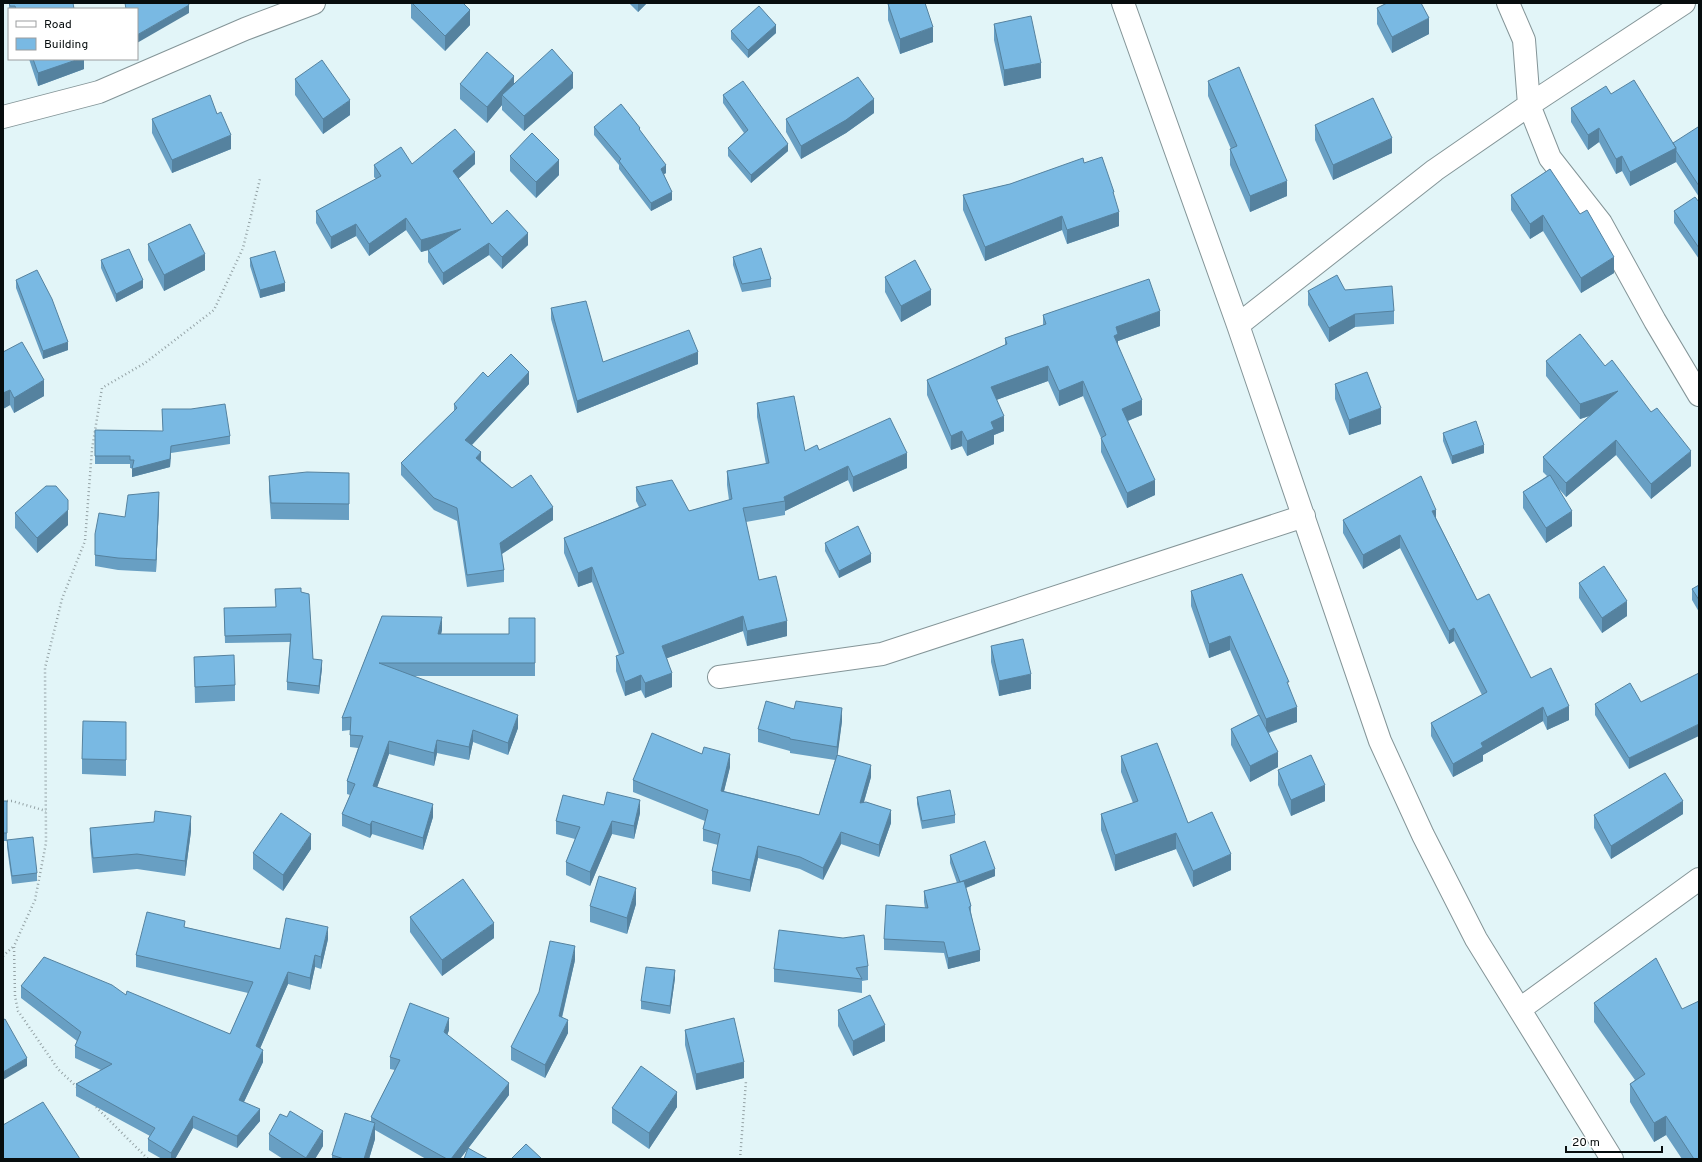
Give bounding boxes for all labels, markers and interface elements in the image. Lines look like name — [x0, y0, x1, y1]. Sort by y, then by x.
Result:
legend — [8, 8, 138, 60]
text: Road — [44, 17, 72, 33]
text: Building — [44, 37, 88, 53]
scale bar — [1566, 1128, 1662, 1154]
text: 20 m — [1572, 1135, 1600, 1151]

